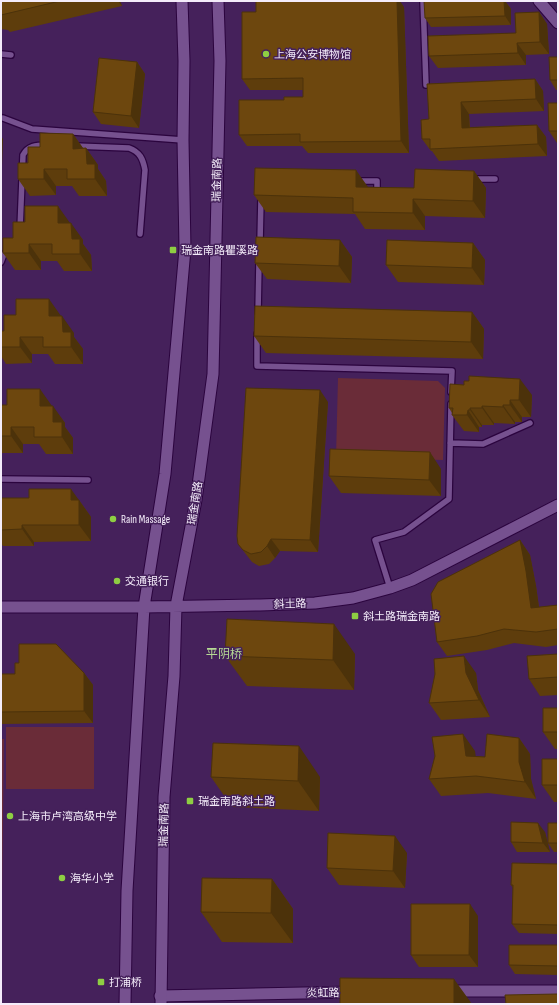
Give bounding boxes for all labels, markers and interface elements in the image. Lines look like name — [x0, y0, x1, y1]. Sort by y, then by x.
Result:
place label: 上海公安博物馆 — [274, 48, 351, 61]
marker: 上海公安博物馆 — [261, 49, 271, 59]
street label: 瑞金南路 — [210, 158, 224, 202]
place label: 瑞金南路瞿溪路 — [181, 244, 258, 257]
marker: 瑞金南路瞿溪路 — [168, 245, 178, 255]
street label: 瑞金南路 — [185, 480, 205, 526]
place label: Rain Massage — [121, 513, 170, 526]
marker: Rain Massage — [108, 514, 118, 524]
place label: 交通银行 — [125, 575, 169, 588]
marker: 交通银行 — [112, 576, 122, 586]
street label: 斜土路 — [273, 597, 307, 611]
place label: 斜土路瑞金南路 — [363, 610, 440, 623]
marker: 斜土路瑞金南路 — [350, 611, 360, 621]
district label: 平阴桥 — [206, 647, 242, 662]
place label: 瑞金南路斜土路 — [198, 795, 275, 808]
marker: 瑞金南路斜土路 — [185, 796, 195, 806]
street label: 瑞金南路 — [157, 803, 171, 847]
place label: 上海市卢湾高级中学 — [18, 810, 117, 823]
marker: 上海市卢湾高级中学 — [5, 811, 15, 821]
place label: 海华小学 — [70, 872, 114, 885]
marker: 海华小学 — [57, 873, 67, 883]
place label: 打浦桥 — [109, 976, 142, 989]
marker: 打浦桥 — [96, 977, 106, 987]
street label: 炎虹路 — [306, 986, 340, 1000]

